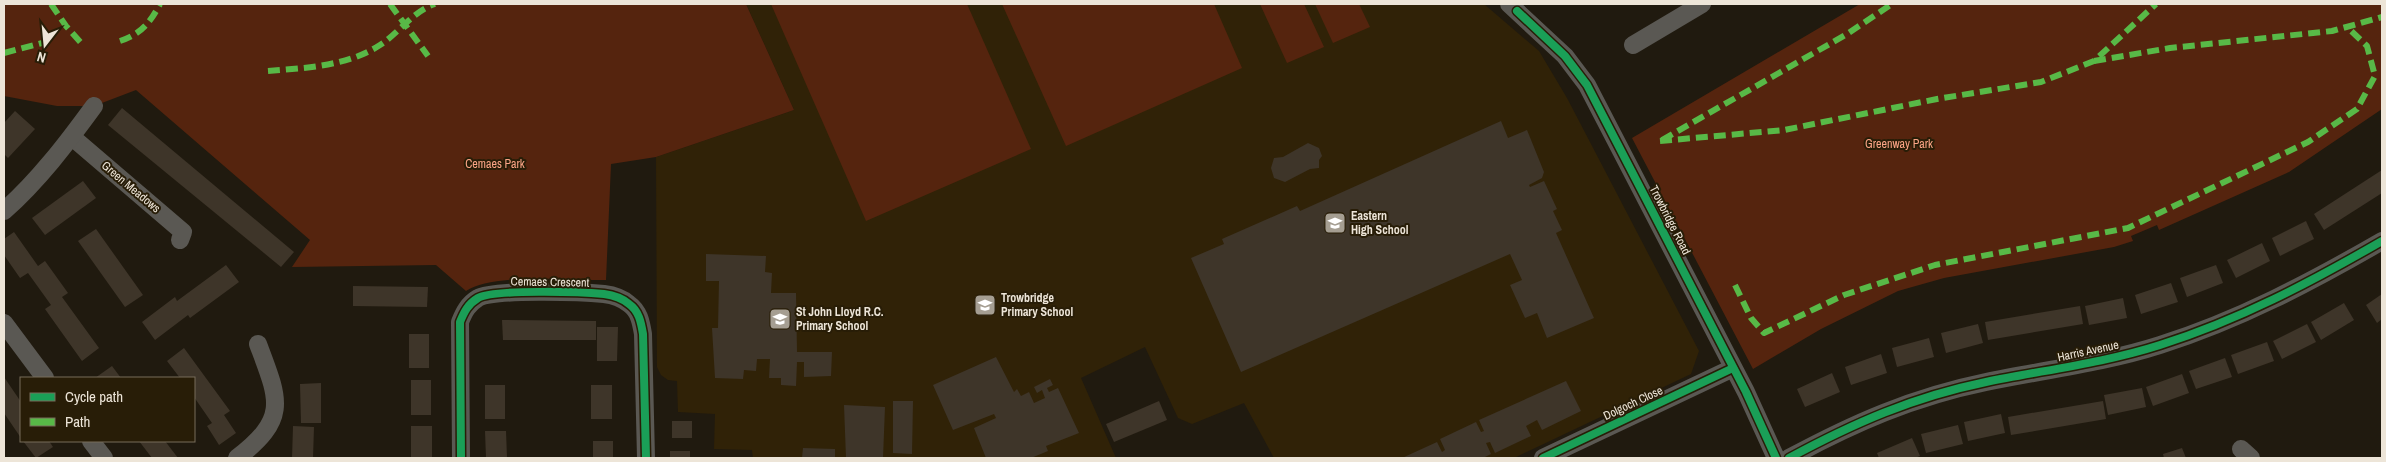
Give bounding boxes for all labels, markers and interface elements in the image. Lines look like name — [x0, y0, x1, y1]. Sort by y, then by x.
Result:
north arrow — [20, 20, 70, 70]
text: N — [35, 48, 48, 67]
park label: Greenway Park — [1865, 136, 1933, 152]
park label: Cemaes Park — [465, 156, 525, 172]
street label: Green Meadows — [98, 158, 164, 216]
street label: Trowbridge Road — [1646, 183, 1694, 257]
place label: Eastern High School — [1351, 208, 1409, 238]
school or university icon: Eastern High School — [1323, 211, 1347, 235]
street label: Cemaes Crescent — [510, 273, 590, 291]
place label: Trowbridge Primary School — [1001, 290, 1073, 320]
school or university icon: Trowbridge Primary School — [973, 293, 997, 317]
place label: St John Lloyd R.C. Primary School — [796, 304, 884, 334]
school or university icon: St John Lloyd R.C. Primary School — [768, 307, 792, 331]
street label: Harris Avenue — [2056, 337, 2120, 365]
legend — [20, 377, 195, 442]
street label: Dolgoch Close — [1601, 382, 1665, 424]
text: Cycle path — [65, 386, 123, 407]
text: Path — [65, 411, 90, 432]

